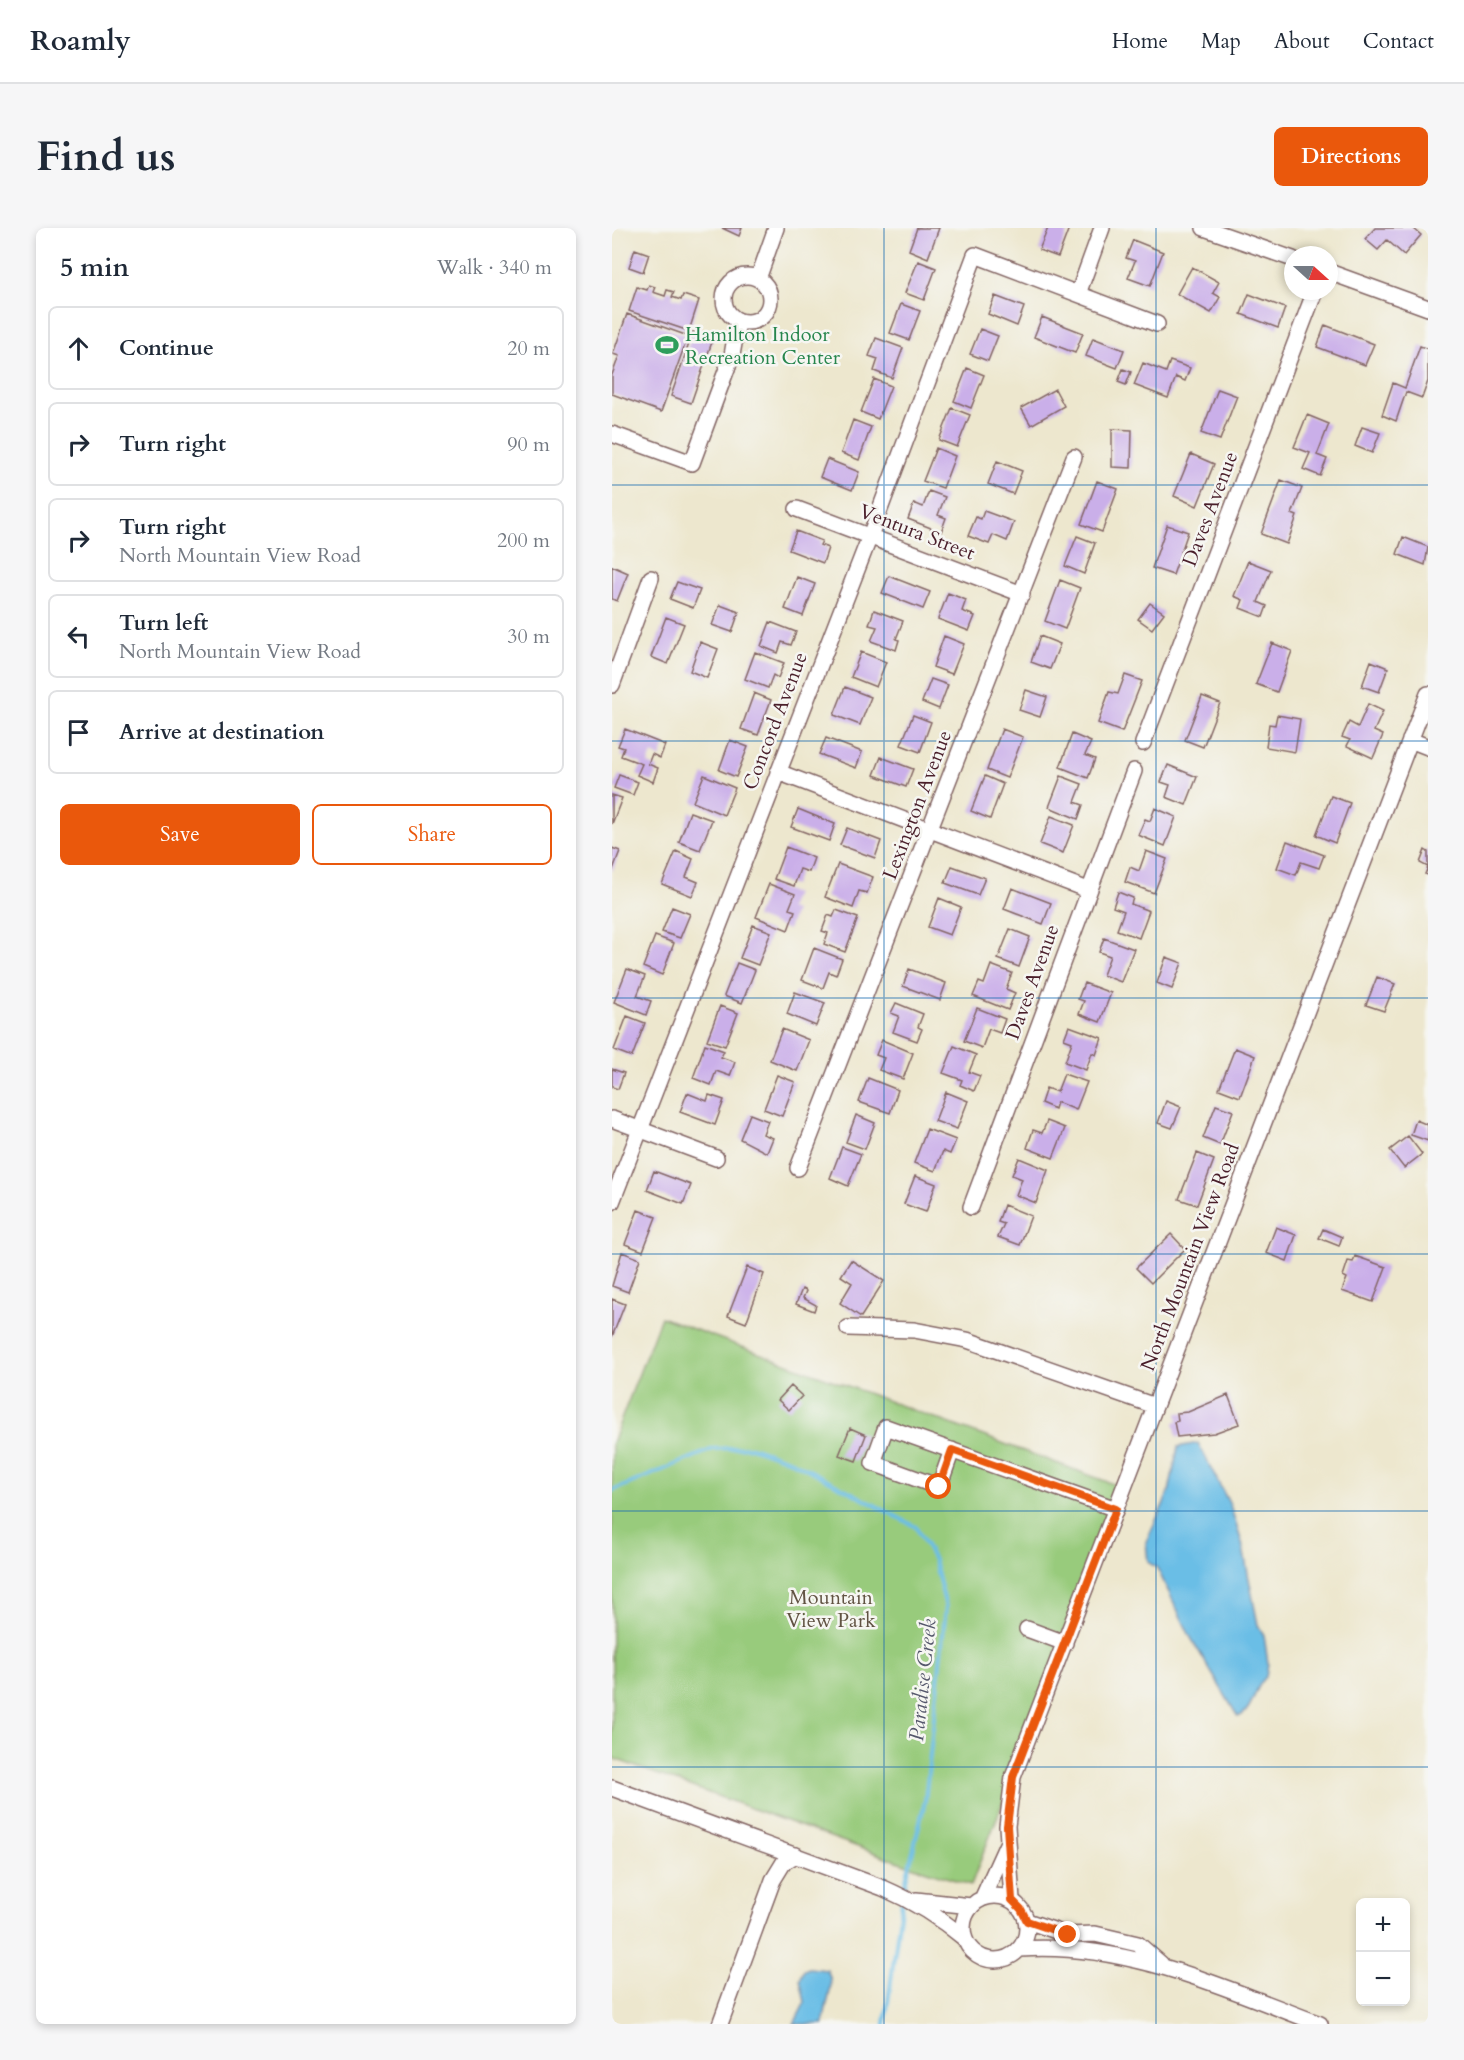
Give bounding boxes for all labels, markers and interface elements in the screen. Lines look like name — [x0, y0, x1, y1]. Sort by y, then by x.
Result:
text: Roamly — [30, 22, 131, 60]
text: Home — [1112, 27, 1168, 56]
text: Map — [1201, 27, 1241, 56]
text: About — [1274, 27, 1330, 56]
text: Contact — [1363, 27, 1434, 56]
button: Directions — [1274, 127, 1428, 186]
text: Find us — [36, 128, 176, 185]
north arrow — [1284, 246, 1338, 300]
text: 5 min — [60, 250, 129, 285]
text: Walk · 340 m — [437, 254, 552, 281]
place label: Hamilton Indoor Recreation Center — [685, 321, 841, 371]
icon: ahead — [62, 332, 95, 365]
sports icon: Hamilton Indoor Recreation Center — [654, 332, 680, 358]
text: Continue — [119, 333, 214, 363]
text: 20 m — [507, 335, 550, 362]
icon: right — [62, 428, 95, 461]
text: Turn right — [119, 429, 226, 459]
text: 90 m — [507, 431, 550, 458]
street label: Daves Avenue — [1176, 448, 1244, 570]
street label: Ventura Street — [855, 498, 979, 567]
text: Turn right — [119, 512, 226, 542]
icon: right — [62, 524, 95, 557]
text: 200 m — [497, 527, 550, 554]
text: North Mountain View Road — [119, 542, 361, 569]
text: Turn left — [119, 608, 208, 638]
icon: left — [62, 620, 95, 653]
text: 30 m — [507, 623, 550, 650]
text: North Mountain View Road — [119, 638, 361, 665]
street label: Concord Avenue — [736, 648, 814, 794]
icon: arrive — [62, 716, 95, 749]
text: Arrive at destination — [119, 717, 324, 747]
street label: Lexington Avenue — [876, 726, 958, 884]
button: Save — [60, 804, 300, 865]
button: Share — [312, 804, 552, 865]
street label: Daves Avenue — [999, 921, 1065, 1043]
street label: North Mountain View Road — [1134, 1139, 1246, 1375]
route start — [925, 1473, 951, 1499]
park label: Mountain View Park — [786, 1584, 876, 1634]
water label: Paradise Creek — [902, 1617, 944, 1743]
map controls — [1356, 1898, 1410, 2006]
button: + — [1356, 1898, 1410, 1952]
route end — [1054, 1921, 1080, 1947]
button: − — [1356, 1952, 1410, 2006]

